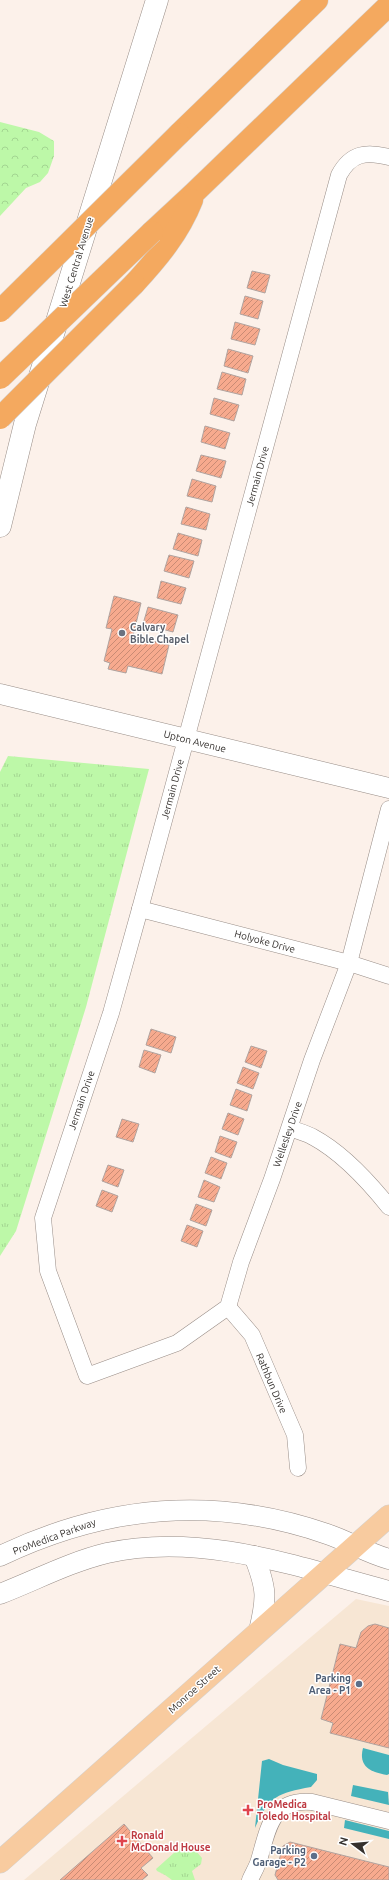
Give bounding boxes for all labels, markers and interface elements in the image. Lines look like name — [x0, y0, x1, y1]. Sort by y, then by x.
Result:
street label: West Central Avenue — [57, 216, 95, 309]
street label: Jermain Drive — [244, 445, 271, 508]
place label: Calvary Bible Chapel — [130, 622, 189, 645]
marker: Calvary Bible Chapel — [117, 628, 127, 638]
street label: Upton Avenue — [162, 728, 227, 755]
street label: Jermain Drive — [159, 758, 186, 821]
street label: Holyoke Drive — [233, 928, 296, 955]
street label: Jermain Drive — [66, 1069, 97, 1131]
street label: Wellesley Drive — [271, 1100, 304, 1168]
street label: Rathbun Drive — [254, 1351, 289, 1415]
street label: ProMedica Parkway — [11, 1516, 97, 1557]
street label: Monroe Street — [166, 1663, 222, 1715]
place label: Parking Area - P1 — [309, 1673, 351, 1696]
marker: Parking Area - P1 — [354, 1679, 364, 1689]
place label: ProMedica Toledo Hospital — [257, 1799, 331, 1822]
marker: ProMedica Toledo Hospital — [242, 1804, 254, 1816]
north arrow — [333, 1824, 373, 1864]
place label: Ronald McDonald House — [131, 1830, 211, 1853]
marker: Ronald McDonald House — [116, 1835, 128, 1847]
text: N — [336, 1836, 350, 1847]
place label: Parking Garage - P2 — [253, 1845, 306, 1868]
marker: Parking Garage - P2 — [309, 1851, 319, 1861]

